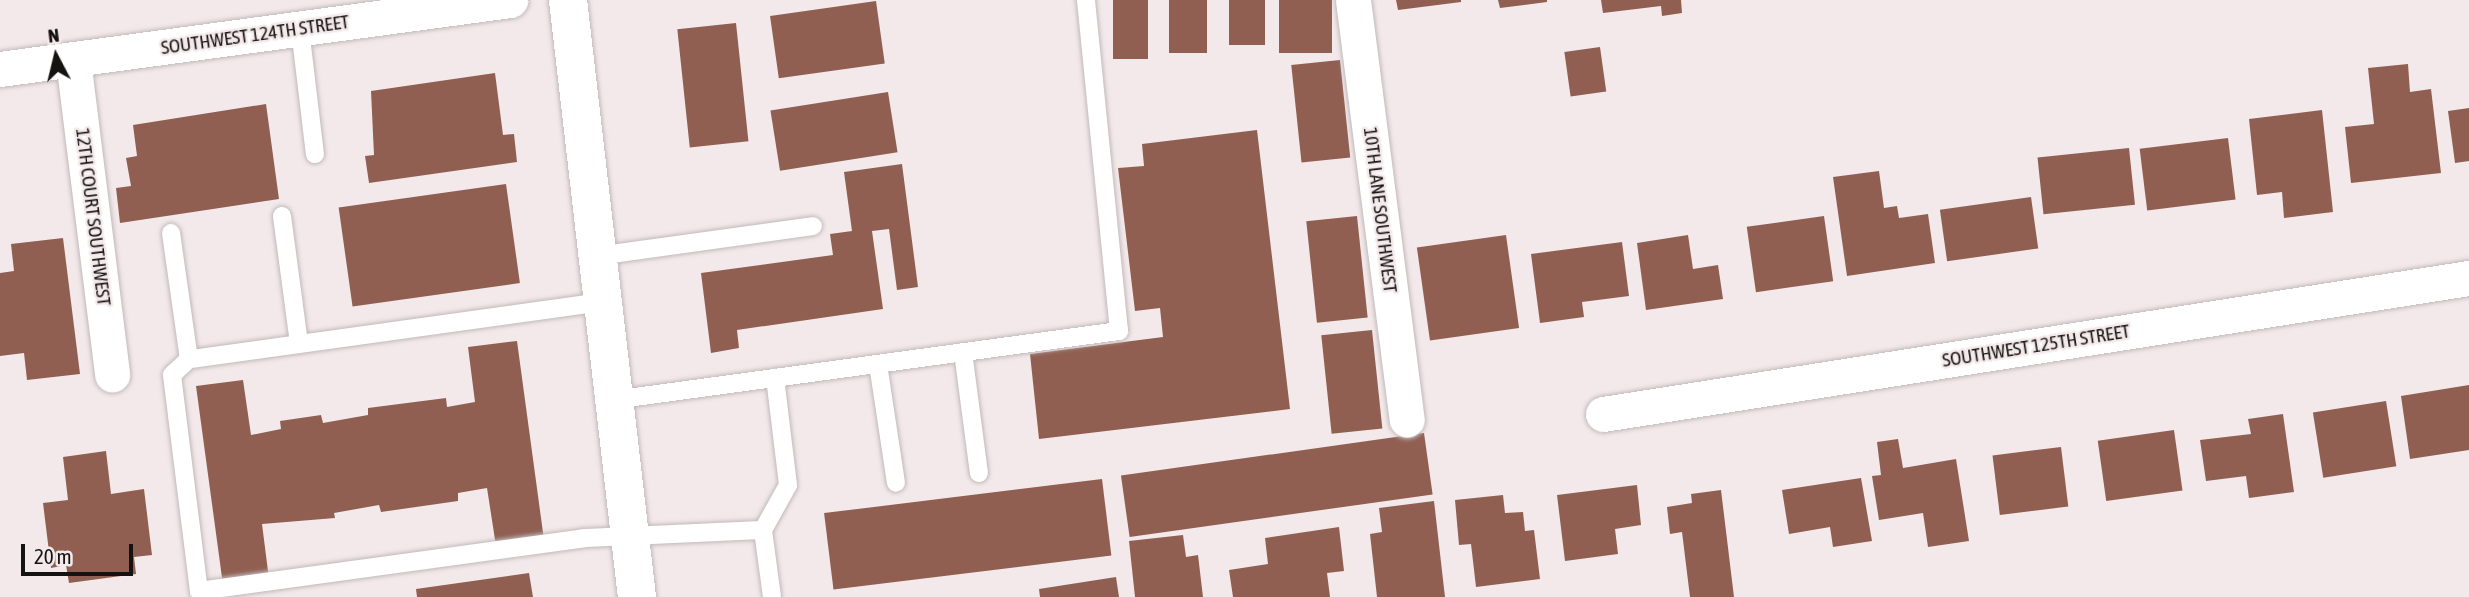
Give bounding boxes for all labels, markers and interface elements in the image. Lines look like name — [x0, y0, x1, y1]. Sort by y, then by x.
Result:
street label: SOUTHWEST 124TH STREET — [160, 11, 350, 59]
north arrow — [21, 21, 91, 91]
text: N — [47, 24, 60, 47]
street label: 10TH LANE SOUTHWEST — [1359, 126, 1401, 294]
street label: 12TH COURT SOUTHWEST — [71, 127, 115, 307]
street label: SOUTHWEST 125TH STREET — [1941, 320, 2131, 372]
scale bar — [24, 530, 136, 574]
text: 20 m — [34, 544, 72, 568]

